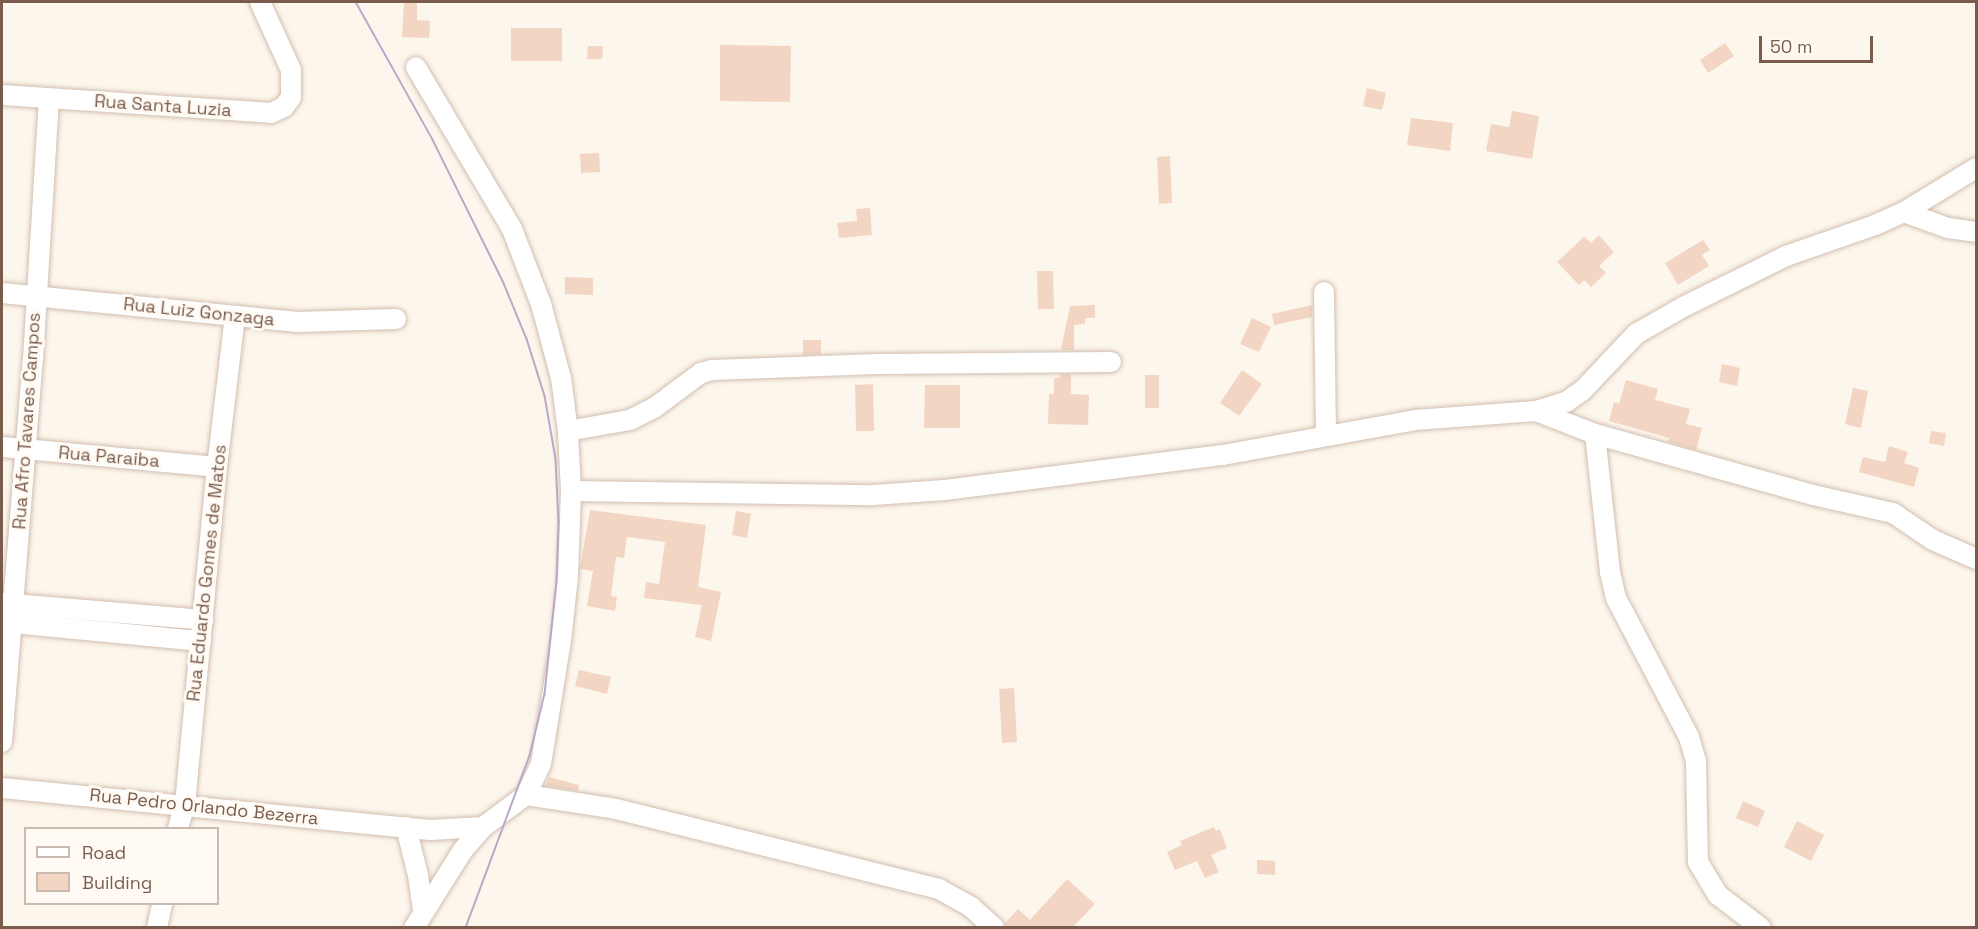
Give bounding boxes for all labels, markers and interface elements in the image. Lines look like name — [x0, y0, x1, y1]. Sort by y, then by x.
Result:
scale bar — [1762, 24, 1876, 62]
text: 50 m — [1770, 35, 1812, 58]
street label: Rua Santa Luzia — [94, 90, 232, 122]
street label: Rua Luiz Gonzaga — [122, 293, 276, 331]
street label: Rua Afro Tavares Campos — [9, 312, 45, 530]
street label: Rua Paraiba — [58, 442, 160, 472]
street label: Rua Eduardo Gomes de Matos — [183, 443, 231, 703]
street label: Rua Pedro Orlando Bezerra — [89, 784, 319, 830]
legend — [24, 827, 219, 905]
text: Road — [82, 841, 126, 864]
text: Building — [82, 871, 152, 894]

